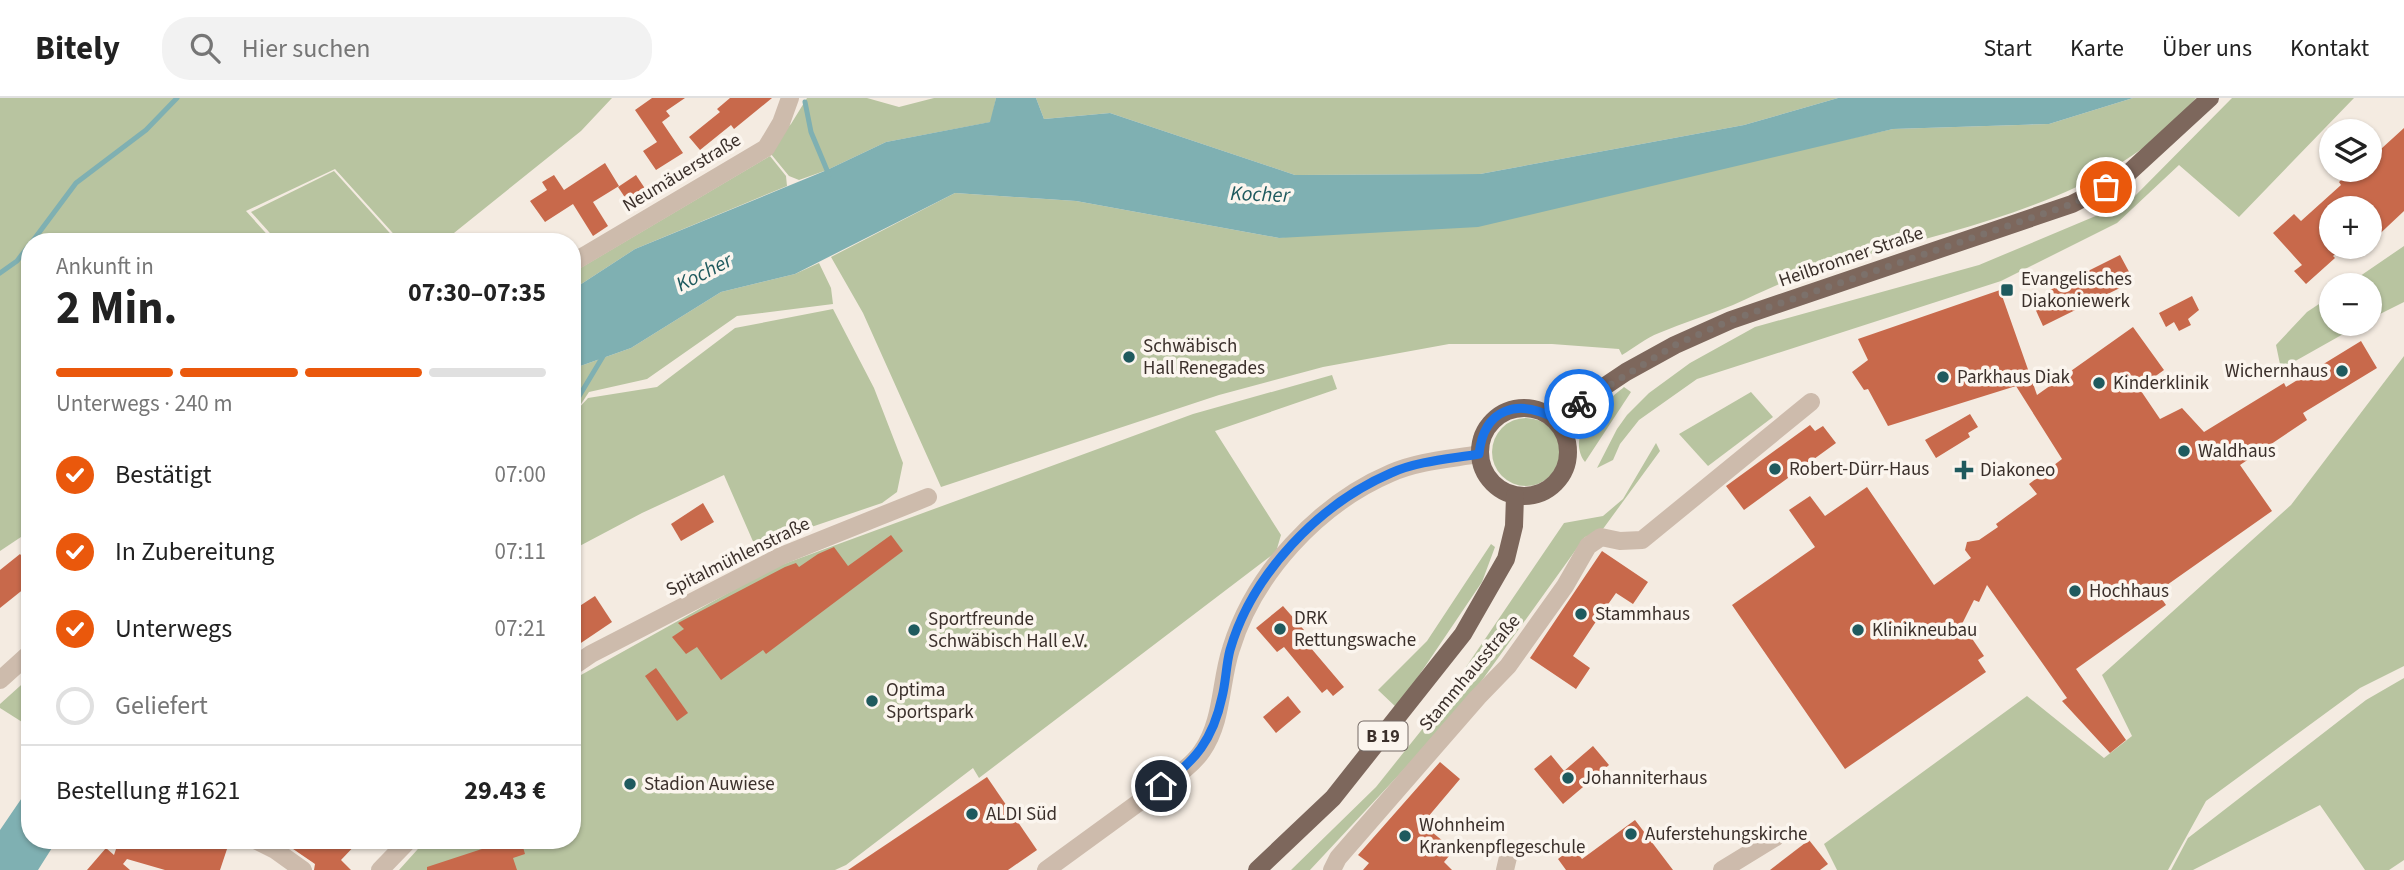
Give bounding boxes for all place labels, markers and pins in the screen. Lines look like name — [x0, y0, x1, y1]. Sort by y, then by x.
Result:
pin — [2076, 157, 2136, 217]
place label: Evangelisches Diakoniewerk — [2021, 266, 2132, 315]
marker: Evangelisches Diakoniewerk — [1999, 282, 2015, 298]
place label: Schwäbisch Hall Renegades — [1143, 333, 1265, 382]
marker: Schwäbisch Hall Renegades — [1121, 349, 1137, 365]
place label: Wichernhaus — [2225, 358, 2328, 385]
marker: Wichernhaus — [2334, 363, 2350, 379]
place label: Parkhaus Diak — [1957, 364, 2070, 391]
marker: Parkhaus Diak — [1935, 369, 1951, 385]
place label: Kinderklinik — [2113, 370, 2210, 397]
marker: Kinderklinik — [2091, 375, 2107, 391]
place label: Waldhaus — [2198, 438, 2276, 465]
marker: Waldhaus — [2176, 443, 2192, 459]
place label: Robert-Dürr-Haus — [1789, 456, 1929, 483]
place label: Diakoneo — [1980, 457, 2055, 484]
marker: Diakoneo — [1954, 460, 1974, 480]
marker: Robert-Dürr-Haus — [1767, 461, 1783, 477]
place label: Hochhaus — [2089, 578, 2169, 605]
marker: Hochhaus — [2067, 583, 2083, 599]
place label: Stammhaus — [1595, 601, 1690, 628]
place label: DRK Rettungswache — [1294, 605, 1416, 654]
place label: Sportfreunde Schwäbisch Hall e.V. — [928, 606, 1088, 655]
marker: Stammhaus — [1573, 606, 1589, 622]
place label: Klinikneubau — [1872, 617, 1977, 644]
marker: DRK Rettungswache — [1272, 621, 1288, 637]
marker: Sportfreunde Schwäbisch Hall e.V. — [906, 622, 922, 638]
marker: Klinikneubau — [1850, 622, 1866, 638]
place label: Optima Sportspark — [886, 677, 974, 726]
marker: Optima Sportspark — [864, 693, 880, 709]
pin — [1131, 756, 1191, 816]
place label: Johanniterhaus — [1582, 765, 1707, 792]
marker: Johanniterhaus — [1560, 770, 1576, 786]
place label: Stadion Auwiese — [644, 771, 775, 798]
marker: Stadion Auwiese — [622, 776, 638, 792]
place label: ALDI Süd — [986, 801, 1057, 828]
marker: ALDI Süd — [964, 806, 980, 822]
place label: Wohnheim Krankenpflegeschule — [1419, 812, 1585, 861]
place label: Auferstehungskirche — [1645, 821, 1808, 848]
marker: Auferstehungskirche — [1623, 826, 1639, 842]
marker: Wohnheim Krankenpflegeschule — [1397, 828, 1413, 844]

